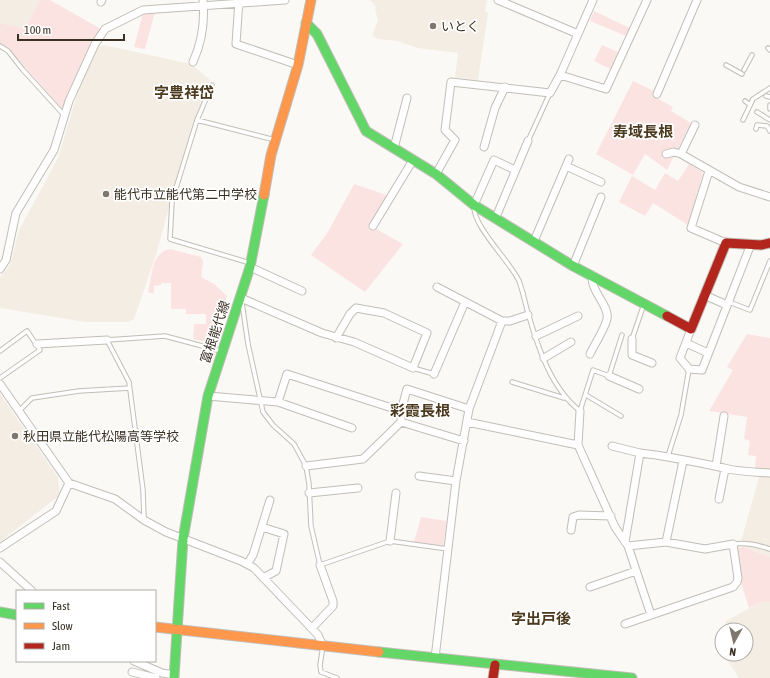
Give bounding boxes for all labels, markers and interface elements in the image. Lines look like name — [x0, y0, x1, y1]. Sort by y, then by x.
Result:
scale bar — [18, 16, 124, 42]
place label: いとく — [441, 19, 480, 34]
marker: いとく — [428, 21, 438, 31]
text: 100 m — [24, 23, 51, 37]
district label: 字豊祥岱 — [154, 84, 214, 101]
district label: 寿域長根 — [613, 123, 673, 140]
place label: 能代市立能代第二中学校 — [114, 187, 257, 202]
marker: 能代市立能代第二中学校 — [101, 189, 111, 199]
street label: 富根能代線 — [197, 299, 233, 365]
district label: 彩霞長根 — [390, 402, 450, 419]
place label: 秋田県立能代松陽高等学校 — [23, 429, 179, 444]
marker: 秋田県立能代松陽高等学校 — [10, 431, 20, 441]
legend — [16, 590, 156, 662]
text: Fast — [52, 599, 70, 613]
district label: 字出戸後 — [511, 610, 571, 627]
text: Slow — [52, 619, 73, 633]
north arrow — [714, 622, 754, 662]
text: Jam — [52, 639, 70, 653]
text: N — [729, 646, 737, 658]

